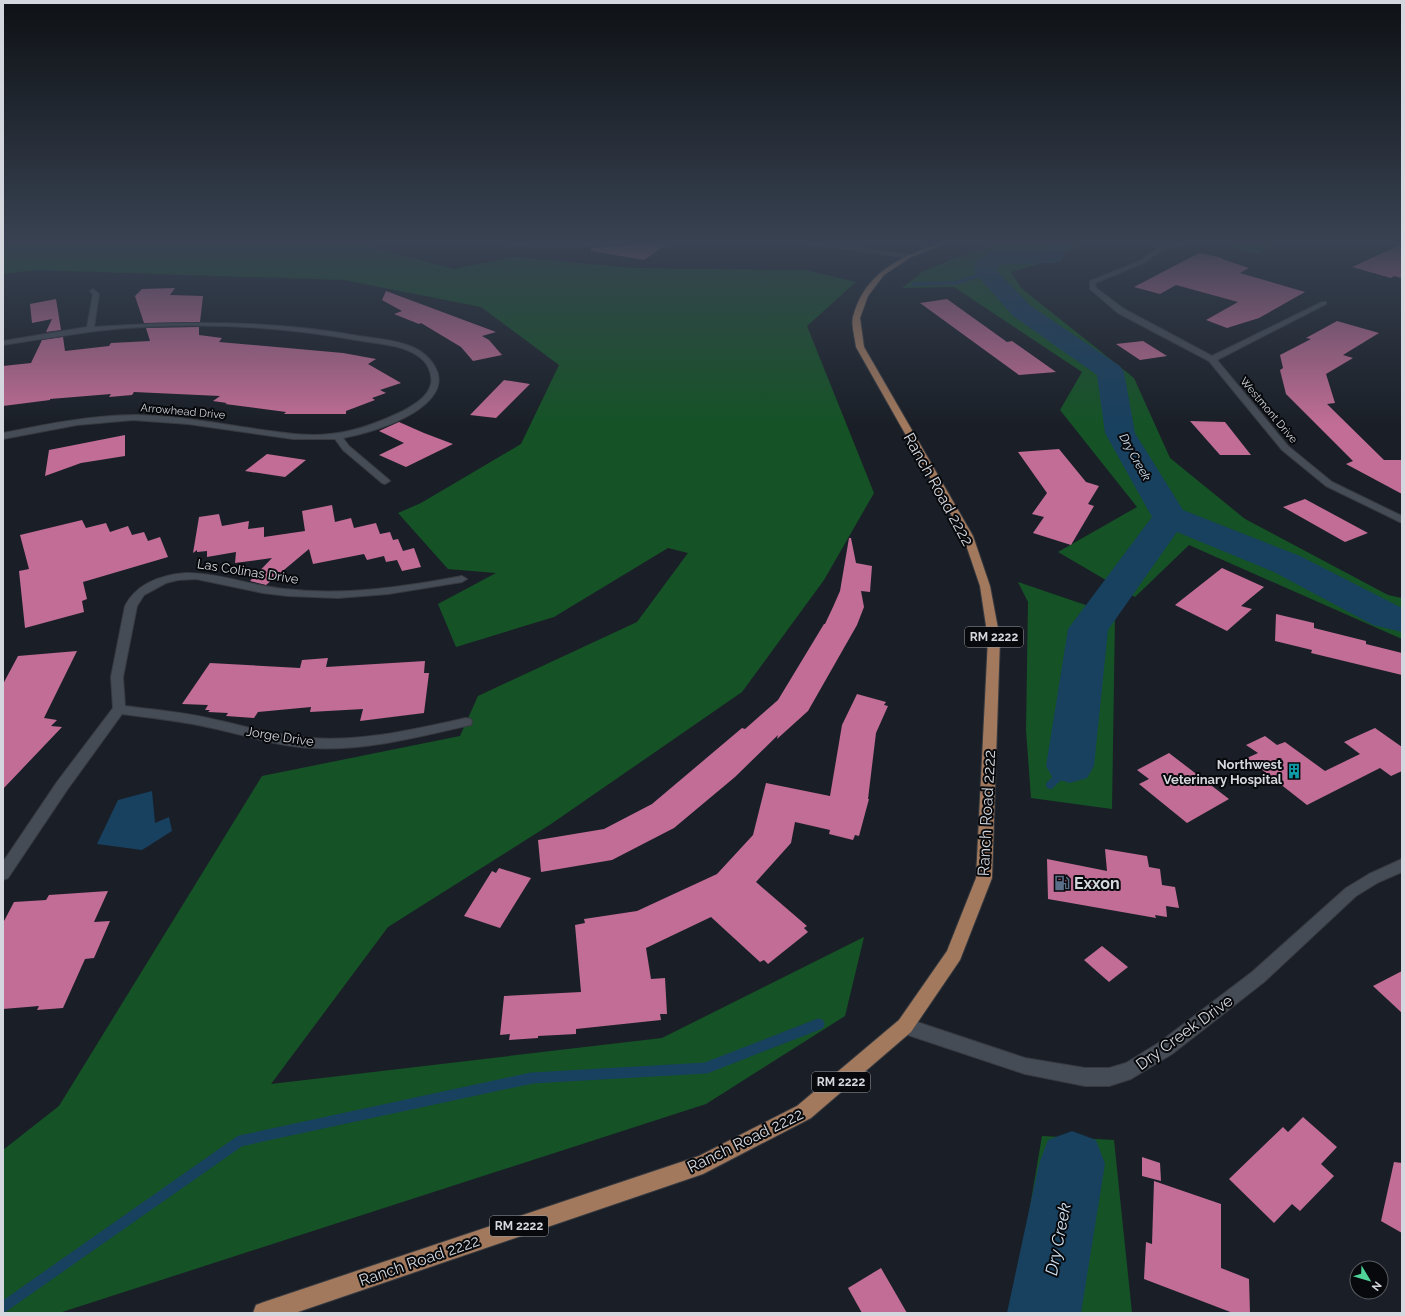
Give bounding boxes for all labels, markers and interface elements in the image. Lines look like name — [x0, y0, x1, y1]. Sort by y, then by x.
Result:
street label: Westmont Drive — [1237, 375, 1300, 446]
street label: Arrowhead Drive — [140, 401, 226, 422]
street label: Ranch Road 2222 — [900, 429, 978, 549]
water label: Dry Creek — [1116, 431, 1154, 484]
street label: Las Colinas Drive — [196, 556, 300, 587]
road number: RM 2222 — [965, 627, 1023, 647]
street label: Jorge Drive — [245, 724, 315, 749]
street label: Ranch Road 2222 — [974, 749, 999, 877]
place label: Northwest Veterinary Hospital — [1163, 757, 1283, 787]
building icon: Northwest Veterinary Hospital — [1285, 762, 1303, 780]
fuel station icon: Exxon — [1053, 874, 1071, 892]
place label: Exxon — [1074, 874, 1120, 893]
street label: Dry Creek Drive — [1132, 991, 1236, 1074]
road number: RM 2222 — [812, 1072, 870, 1092]
street label: Ranch Road 2222 — [684, 1104, 806, 1177]
water label: Dry Creek — [1041, 1201, 1075, 1277]
road number: RM 2222 — [490, 1216, 548, 1236]
street label: Ranch Road 2222 — [356, 1231, 482, 1290]
north arrow — [1349, 1260, 1389, 1300]
text: N — [1369, 1279, 1384, 1293]

